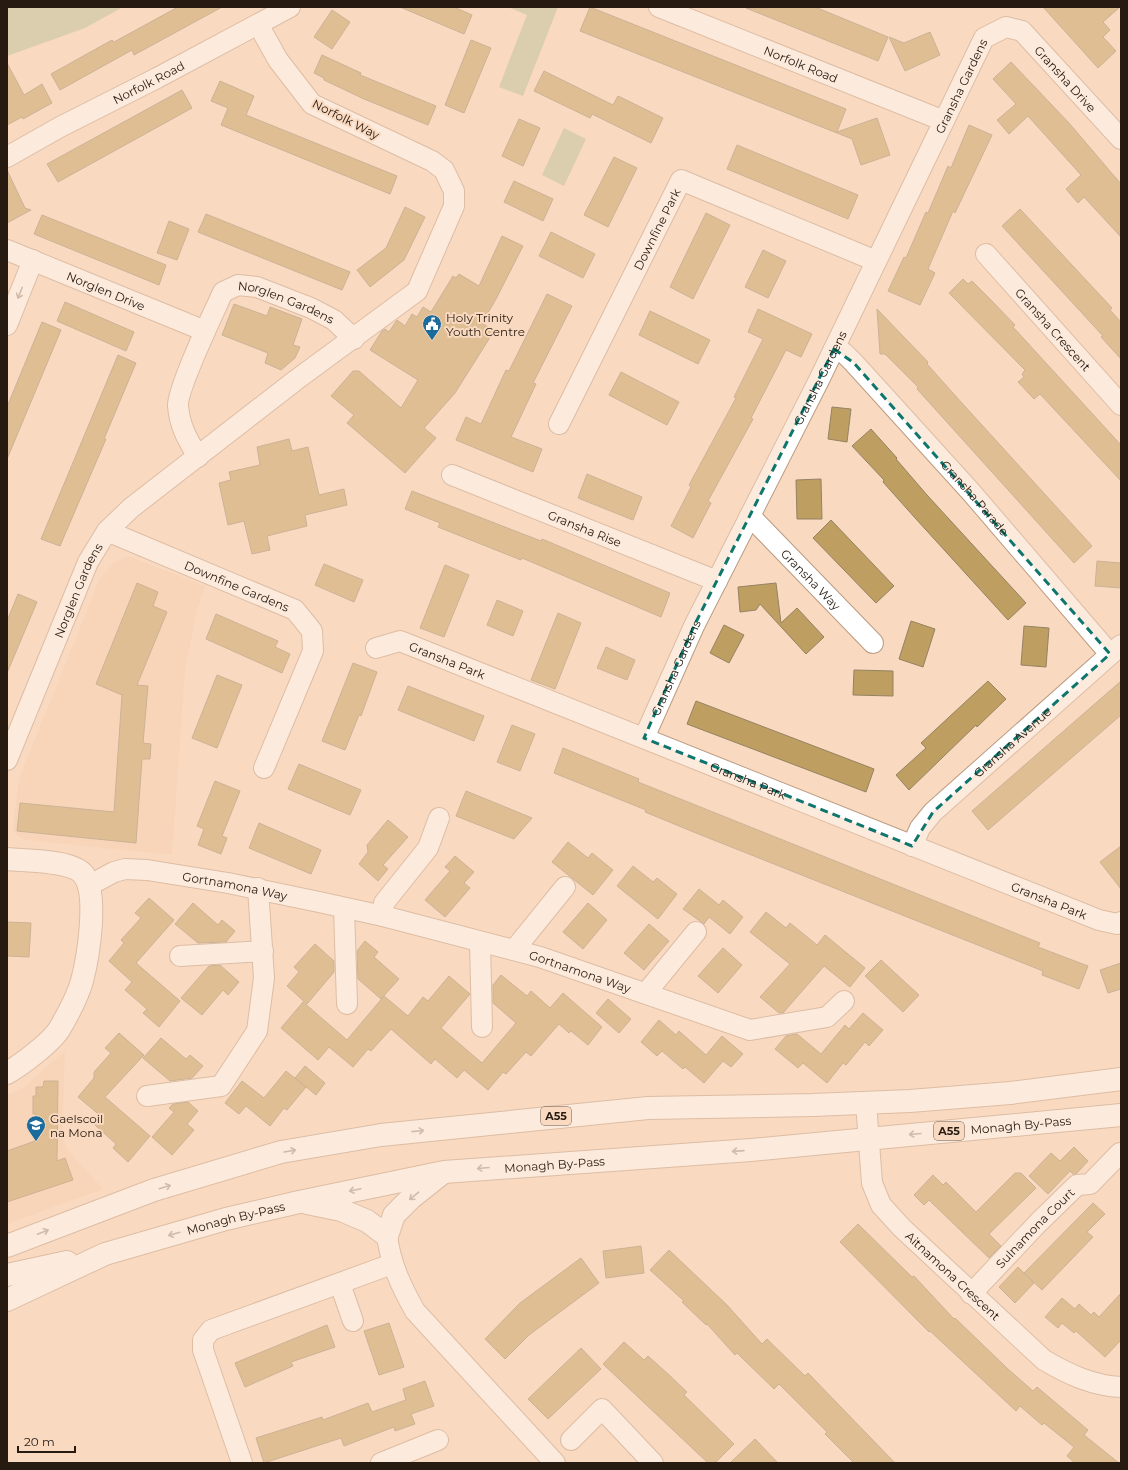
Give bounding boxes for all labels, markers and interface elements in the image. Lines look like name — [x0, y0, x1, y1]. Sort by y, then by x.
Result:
street label: Gransha Gardens — [932, 36, 990, 136]
street label: Norfolk Road — [762, 42, 840, 85]
street label: Gransha Drive — [1032, 42, 1100, 115]
street label: Norfolk Road — [110, 57, 187, 107]
street label: Norfolk Way — [310, 96, 382, 143]
street label: Downfine Park — [630, 185, 684, 272]
street label: Norglen Drive — [65, 268, 147, 313]
street label: Norglen Gardens — [237, 278, 337, 326]
street label: Gransha Crescent — [1012, 285, 1094, 374]
one-way arrow — [16, 286, 23, 298]
place label: Holy Trinity Youth Centre — [446, 310, 525, 339]
public building icon: Holy Trinity Youth Centre — [421, 313, 443, 341]
street label: Gransha Gardens — [790, 328, 849, 427]
street label: Gransha Parade — [938, 457, 1012, 538]
street label: Gransha Rise — [546, 507, 624, 550]
street label: Norglen Gardens — [50, 540, 106, 640]
street label: Gransha Way — [778, 546, 844, 613]
street label: Downfine Gardens — [182, 557, 292, 614]
street label: Gransha Gardens — [647, 617, 704, 718]
street label: Gransha Park — [407, 638, 488, 682]
street label: Gransha Avenue — [970, 704, 1054, 780]
street label: Gransha Park — [708, 758, 789, 802]
street label: Gortnamona Way — [181, 868, 289, 903]
street label: Gransha Park — [1009, 878, 1090, 922]
street label: Gortnamona Way — [528, 947, 633, 996]
road number: A55 — [541, 1107, 571, 1125]
place label: Gaelscoil na Mona — [50, 1111, 103, 1140]
street label: Monagh By-Pass — [970, 1112, 1072, 1137]
school or university icon: Gaelscoil na Mona — [25, 1114, 47, 1142]
road number: A55 — [934, 1122, 964, 1140]
one-way arrow — [411, 1127, 424, 1135]
one-way arrow — [909, 1130, 922, 1137]
one-way arrow — [283, 1147, 296, 1155]
one-way arrow — [732, 1147, 745, 1154]
street label: Monagh By-Pass — [504, 1153, 606, 1175]
one-way arrow — [477, 1165, 490, 1172]
one-way arrow — [158, 1183, 171, 1190]
street label: Sulnamona Court — [992, 1184, 1077, 1271]
one-way arrow — [349, 1186, 362, 1194]
one-way arrow — [408, 1191, 419, 1200]
street label: Monagh By-Pass — [185, 1198, 287, 1238]
one-way arrow — [37, 1228, 49, 1236]
street label: Aitnamona Crescent — [903, 1228, 1004, 1323]
one-way arrow — [168, 1231, 181, 1238]
scale bar — [18, 1428, 75, 1454]
text: 20 m — [24, 1434, 55, 1449]

